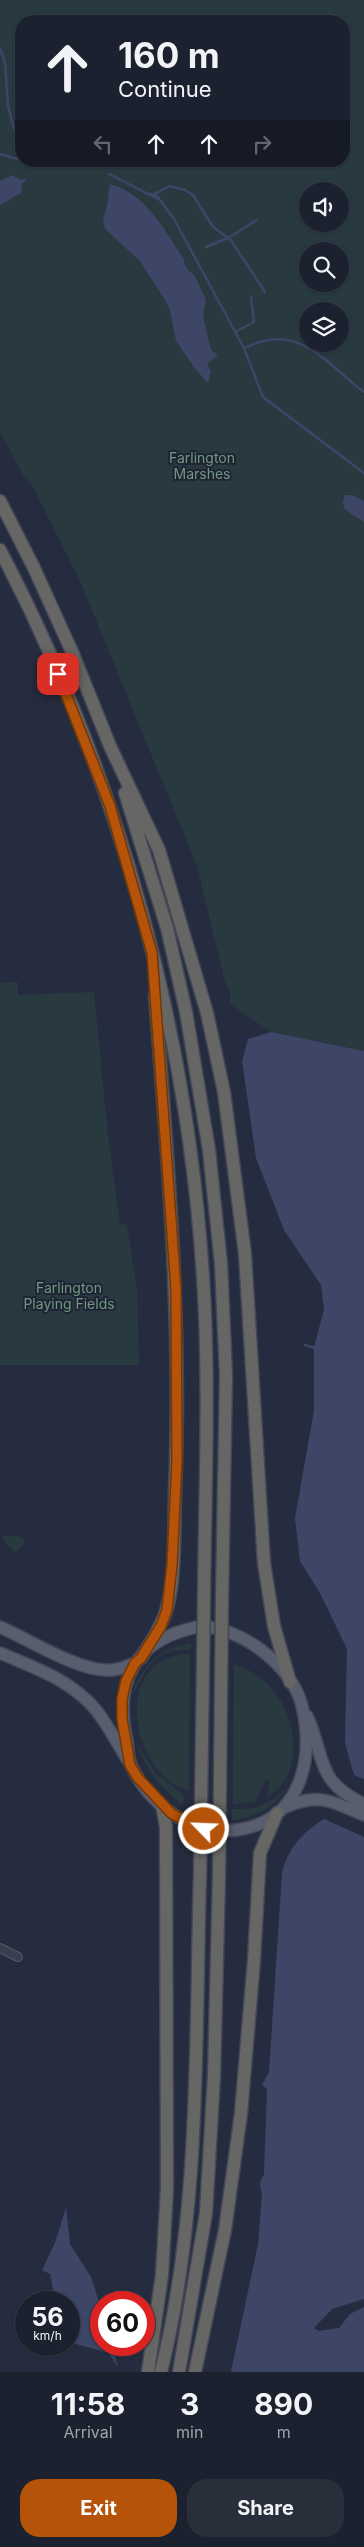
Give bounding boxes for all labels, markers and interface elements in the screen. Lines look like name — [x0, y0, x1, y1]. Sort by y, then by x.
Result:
text: 160 m — [118, 34, 220, 76]
icon: ahead — [35, 35, 100, 100]
text: Continue — [118, 76, 212, 102]
icon: left — [89, 130, 117, 158]
icon: ahead — [142, 130, 170, 158]
icon: ahead — [195, 130, 223, 158]
icon: right — [248, 130, 276, 158]
map controls — [299, 182, 349, 352]
button: sound — [299, 182, 349, 232]
button: search — [299, 242, 349, 292]
button: layers — [299, 302, 349, 352]
park label: Farlington Marshes — [169, 449, 235, 482]
pin — [37, 653, 79, 695]
icon: arrive — [44, 660, 72, 688]
park label: Farlington Playing Fields — [23, 1279, 115, 1312]
position arrow — [177, 1802, 229, 1854]
speed limit sign: 60 — [90, 2291, 155, 2356]
text: 56 — [31, 2302, 64, 2332]
text: km/h — [33, 2328, 62, 2343]
text: 11:58 — [51, 2386, 125, 2422]
text: 3 — [180, 2386, 199, 2422]
text: 890 — [254, 2386, 313, 2422]
text: Arrival — [63, 2422, 113, 2442]
text: min — [176, 2422, 203, 2442]
text: m — [277, 2422, 291, 2442]
button: Exit — [20, 2479, 177, 2537]
button: Share — [187, 2479, 344, 2537]

